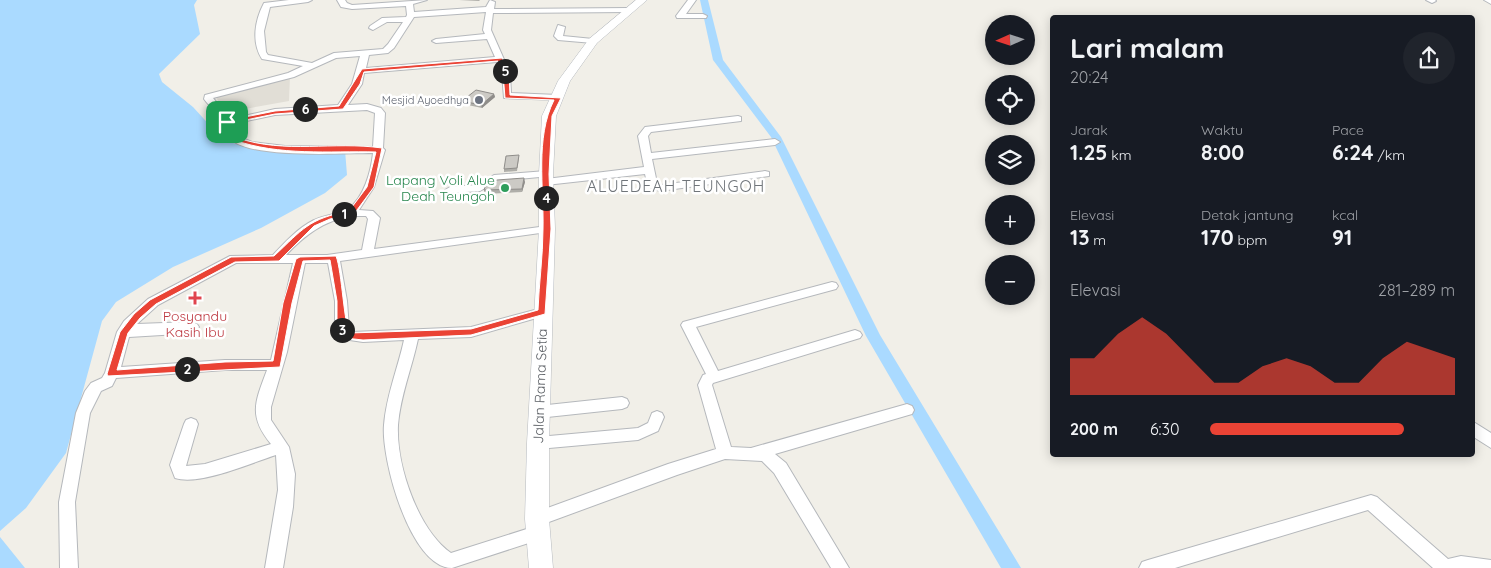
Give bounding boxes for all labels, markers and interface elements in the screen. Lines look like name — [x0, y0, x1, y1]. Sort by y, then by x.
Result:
north arrow — [985, 15, 1035, 65]
map controls — [985, 15, 1035, 305]
text: Lari malam — [1070, 30, 1224, 65]
button: share — [1403, 32, 1455, 84]
pin: 5 — [492, 58, 518, 84]
text: 5 — [501, 62, 510, 80]
text: 20:24 — [1070, 67, 1108, 87]
button: locate — [985, 75, 1035, 125]
place label: Mesjid Ayoedhya — [382, 93, 469, 107]
marker: Mesjid Ayoedhya — [473, 94, 485, 106]
pin: 6 — [292, 96, 318, 122]
text: 6 — [302, 100, 309, 118]
pin — [206, 101, 248, 143]
icon: arrive — [213, 108, 241, 136]
text: Jarak — [1070, 121, 1108, 139]
text: Waktu — [1201, 121, 1243, 139]
text: Pace — [1332, 121, 1364, 139]
button: layers — [985, 135, 1035, 185]
text: 1.25 — [1070, 139, 1107, 165]
text: 8:00 — [1201, 139, 1244, 165]
text: 6:24 — [1332, 139, 1374, 165]
text: km — [1107, 146, 1132, 164]
text: /km — [1374, 146, 1405, 164]
place label: Lapang Voli Alue Deah Teungoh — [386, 171, 495, 205]
district label: ALUEDEAH TEUNGOH — [587, 176, 765, 196]
marker: Lapang Voli Alue Deah Teungoh — [499, 182, 511, 194]
pin: 4 — [534, 186, 558, 210]
text: 4 — [542, 189, 551, 207]
button: + — [985, 195, 1035, 245]
pin: 1 — [332, 202, 356, 226]
text: 1 — [342, 205, 347, 223]
text: Elevasi — [1070, 206, 1114, 224]
text: Detak jantung — [1201, 206, 1294, 224]
text: kcal — [1332, 206, 1358, 224]
text: 13 — [1070, 224, 1089, 250]
text: 170 — [1201, 224, 1234, 250]
text: 91 — [1332, 224, 1352, 250]
text: m — [1089, 231, 1106, 249]
text: bpm — [1234, 231, 1267, 249]
button: − — [985, 255, 1035, 305]
text: Elevasi — [1070, 280, 1121, 300]
text: 281–289 m — [1378, 280, 1455, 300]
marker: Posyandu Kasih Ibu — [188, 291, 202, 305]
place label: Posyandu Kasih Ibu — [163, 307, 227, 341]
pin: 3 — [330, 318, 354, 342]
text: 3 — [339, 321, 346, 339]
street label: Jalan Rama Setia — [529, 328, 551, 444]
pin: 2 — [174, 356, 200, 382]
text: 2 — [184, 360, 191, 378]
text: 200 m — [1070, 419, 1118, 439]
text: 6:30 — [1150, 419, 1180, 439]

